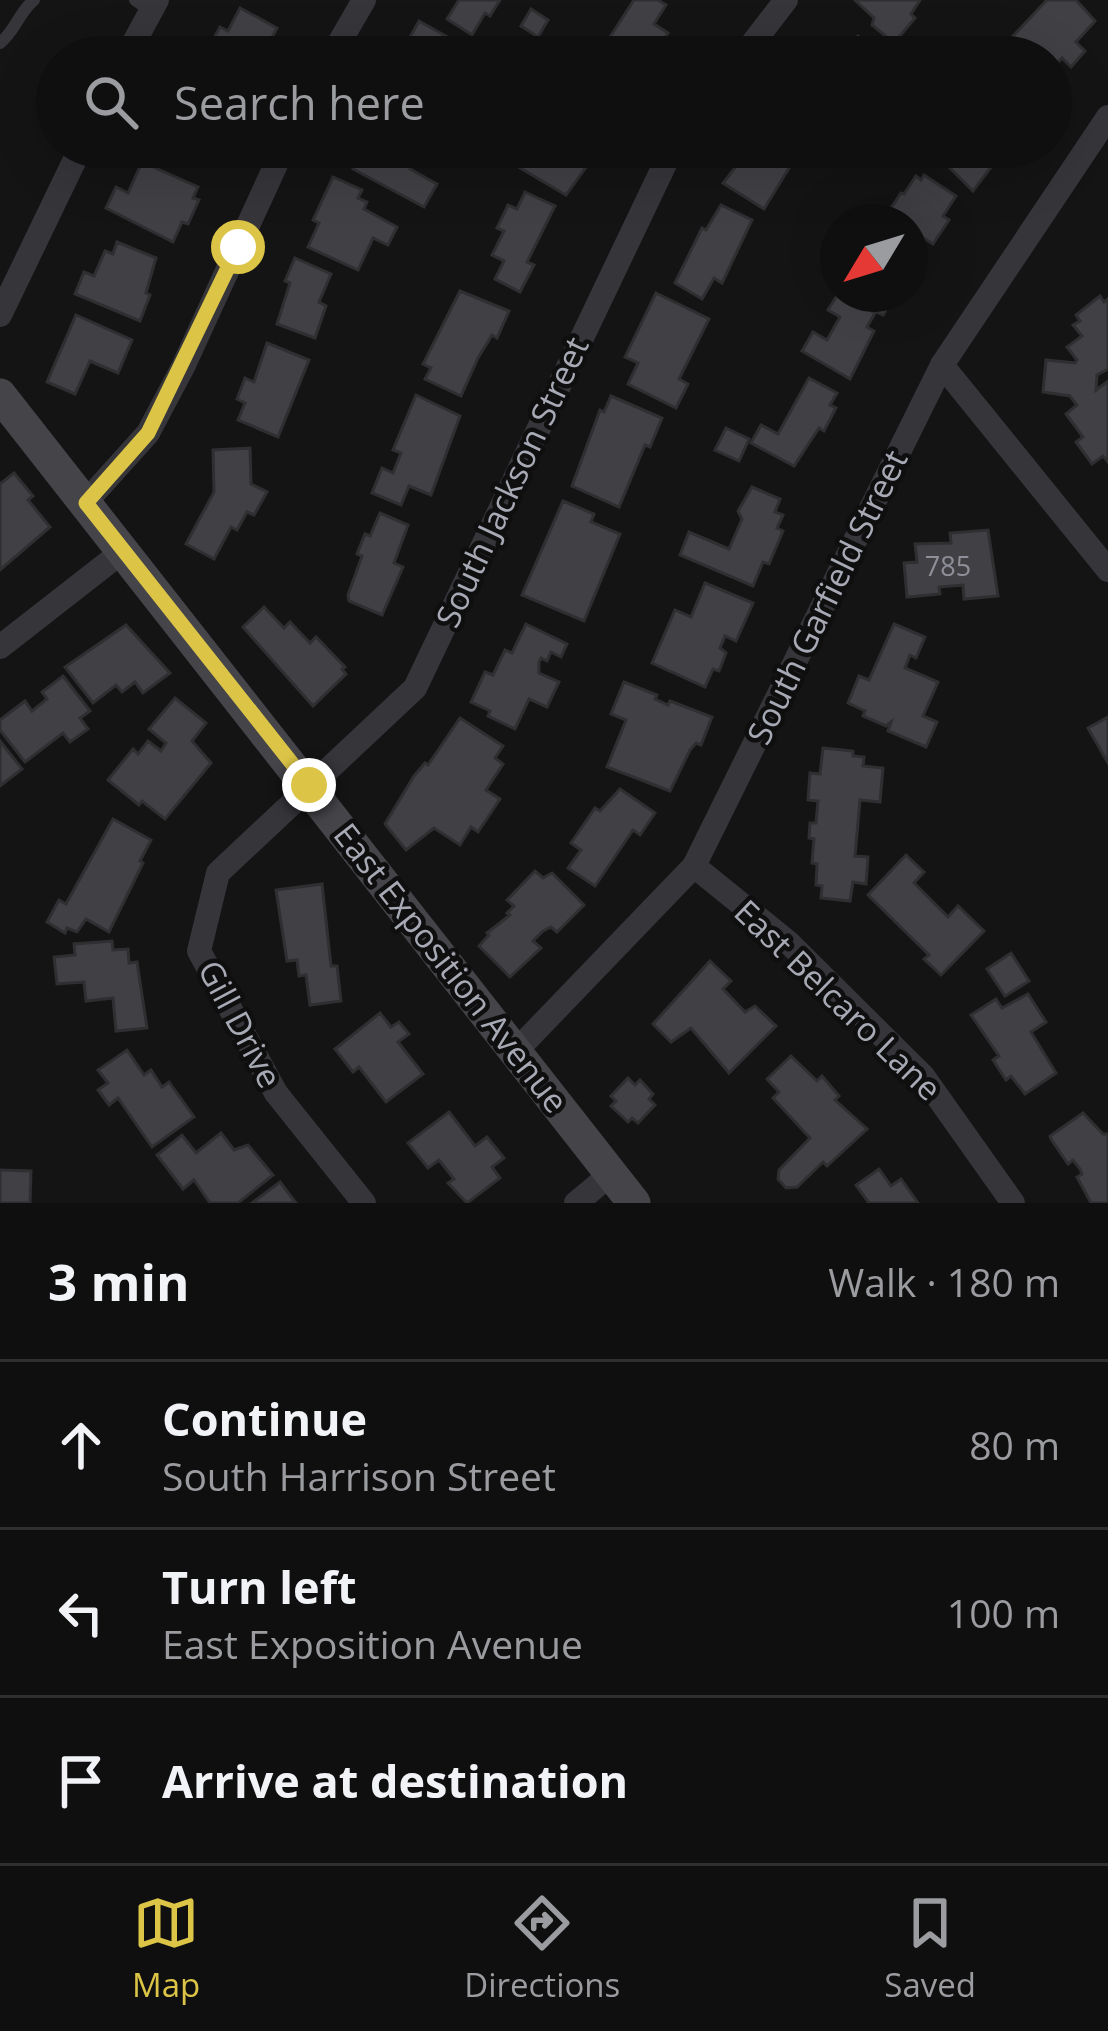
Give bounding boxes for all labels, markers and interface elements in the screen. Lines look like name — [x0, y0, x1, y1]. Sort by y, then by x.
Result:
search box — [36, 36, 1072, 168]
icon: search — [78, 69, 144, 135]
text: Search here — [174, 72, 425, 133]
north arrow — [820, 204, 928, 312]
route start — [211, 220, 265, 274]
street label: South Jackson Street — [424, 329, 599, 634]
street label: South Garfield Street — [736, 442, 917, 751]
house number: 785 — [925, 547, 971, 584]
route end — [282, 758, 336, 812]
street label: East Exposition Avenue — [324, 814, 579, 1122]
street label: East Belcaro Lane — [725, 889, 952, 1110]
street label: Gill Drive — [188, 952, 293, 1095]
text: 3 min — [48, 1246, 190, 1316]
text: Walk · 180 m — [828, 1255, 1060, 1308]
text: Continue — [162, 1388, 367, 1449]
icon: ahead — [48, 1412, 114, 1478]
text: 80 m — [969, 1418, 1060, 1471]
text: South Harrison Street — [162, 1449, 556, 1502]
text: Turn left — [162, 1556, 357, 1617]
icon: left — [48, 1580, 114, 1646]
text: 100 m — [947, 1586, 1060, 1639]
text: East Exposition Avenue — [162, 1617, 583, 1670]
icon: arrive — [48, 1748, 114, 1814]
text: Arrive at destination — [162, 1750, 628, 1811]
tab: Map — [132, 1890, 200, 2007]
tab: Directions — [464, 1890, 620, 2007]
tab: Saved — [884, 1890, 976, 2007]

